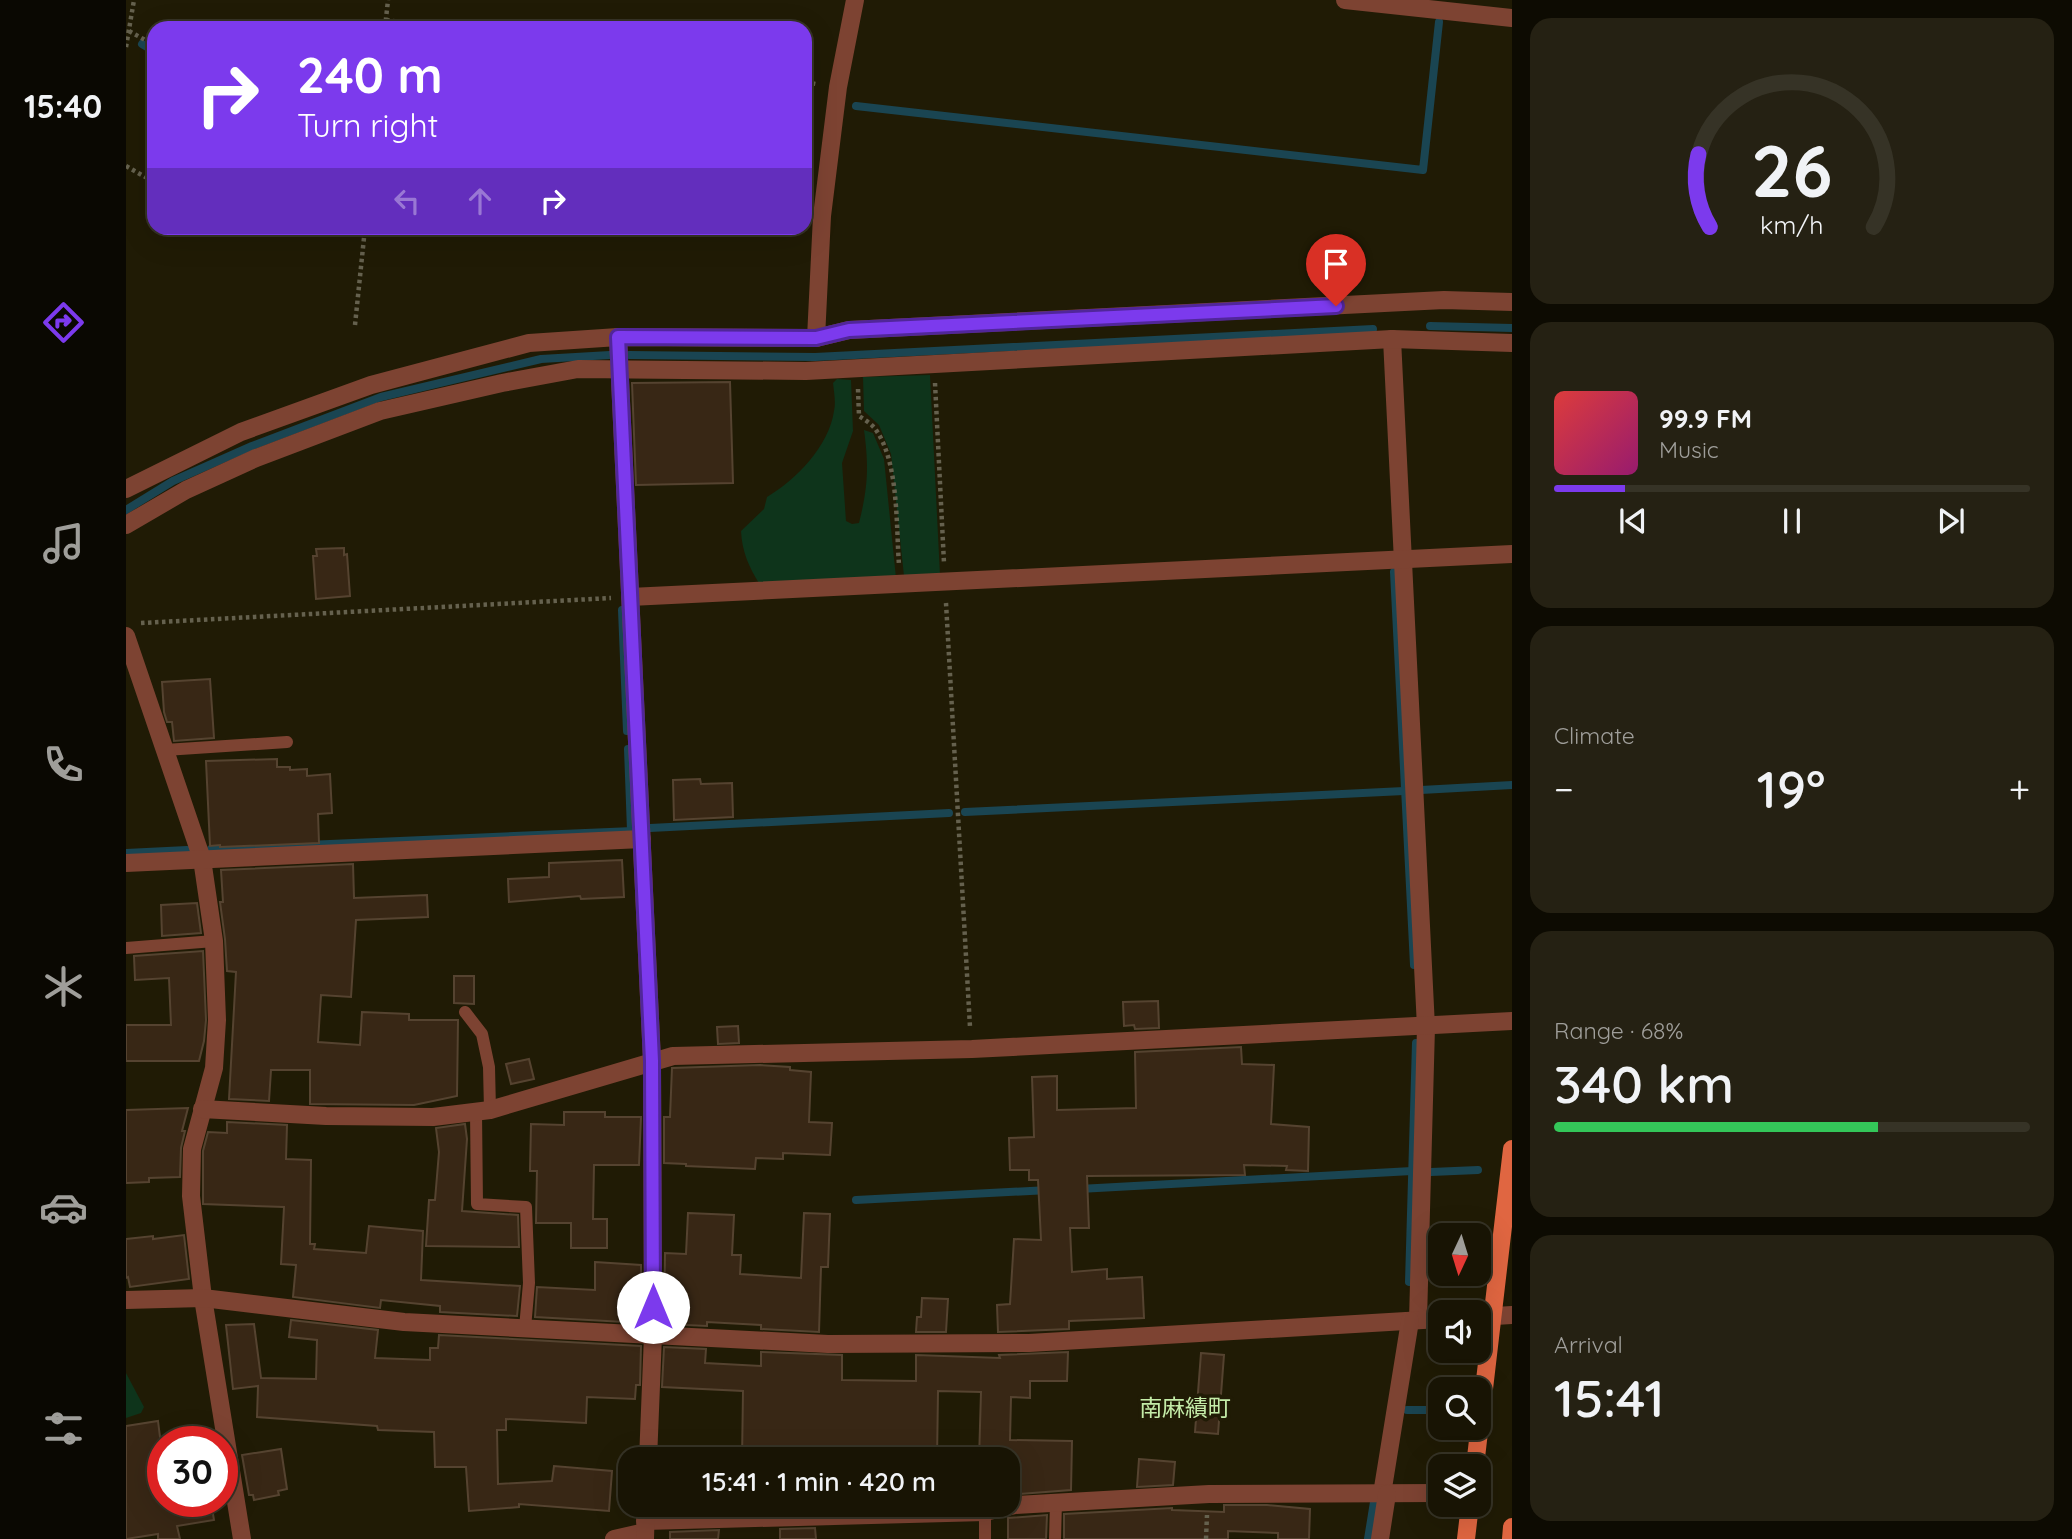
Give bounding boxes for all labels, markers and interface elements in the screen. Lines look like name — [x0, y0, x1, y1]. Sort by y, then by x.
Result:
text: 240 m — [297, 44, 443, 105]
icon: right — [182, 49, 273, 140]
text: 15:40 — [24, 86, 102, 126]
text: Turn right — [297, 105, 438, 145]
text: 26 — [1751, 124, 1833, 215]
icon: left — [388, 182, 426, 220]
icon: ahead — [461, 182, 499, 220]
icon: right — [534, 182, 572, 220]
text: km/h — [1760, 209, 1824, 240]
pin — [1306, 234, 1366, 306]
icon: arrive — [1317, 245, 1355, 283]
icon: directions — [39, 298, 88, 347]
text: 99.9 FM — [1659, 402, 1752, 435]
text: Music — [1659, 435, 1719, 464]
icon: previous — [1614, 502, 1652, 540]
icon: pause — [1773, 502, 1811, 540]
icon: next — [1932, 502, 1970, 540]
icon: music — [39, 519, 88, 568]
text: Climate — [1554, 721, 1635, 750]
icon: phone — [39, 740, 88, 789]
text: 19° — [1757, 756, 1826, 821]
text: − — [1554, 765, 1574, 813]
text: + — [2009, 765, 2030, 813]
icon: climate — [39, 962, 88, 1011]
text: Range · 68% — [1554, 1016, 1683, 1045]
text: 340 km — [1554, 1051, 1734, 1116]
icon: car — [39, 1183, 88, 1232]
north arrow — [1428, 1223, 1491, 1286]
map controls — [1428, 1223, 1491, 1517]
position arrow — [616, 1270, 690, 1344]
button: sound — [1428, 1300, 1491, 1363]
text: Arrival — [1554, 1330, 1623, 1359]
text: 15:41 — [1554, 1365, 1664, 1430]
button: search — [1428, 1377, 1491, 1440]
district label: 南麻績町 — [1139, 1393, 1231, 1422]
icon: filters — [39, 1404, 88, 1453]
speed limit sign: 30 — [147, 1426, 238, 1517]
button: layers — [1428, 1454, 1491, 1517]
text: 15:41 · 1 min · 420 m — [702, 1465, 936, 1498]

